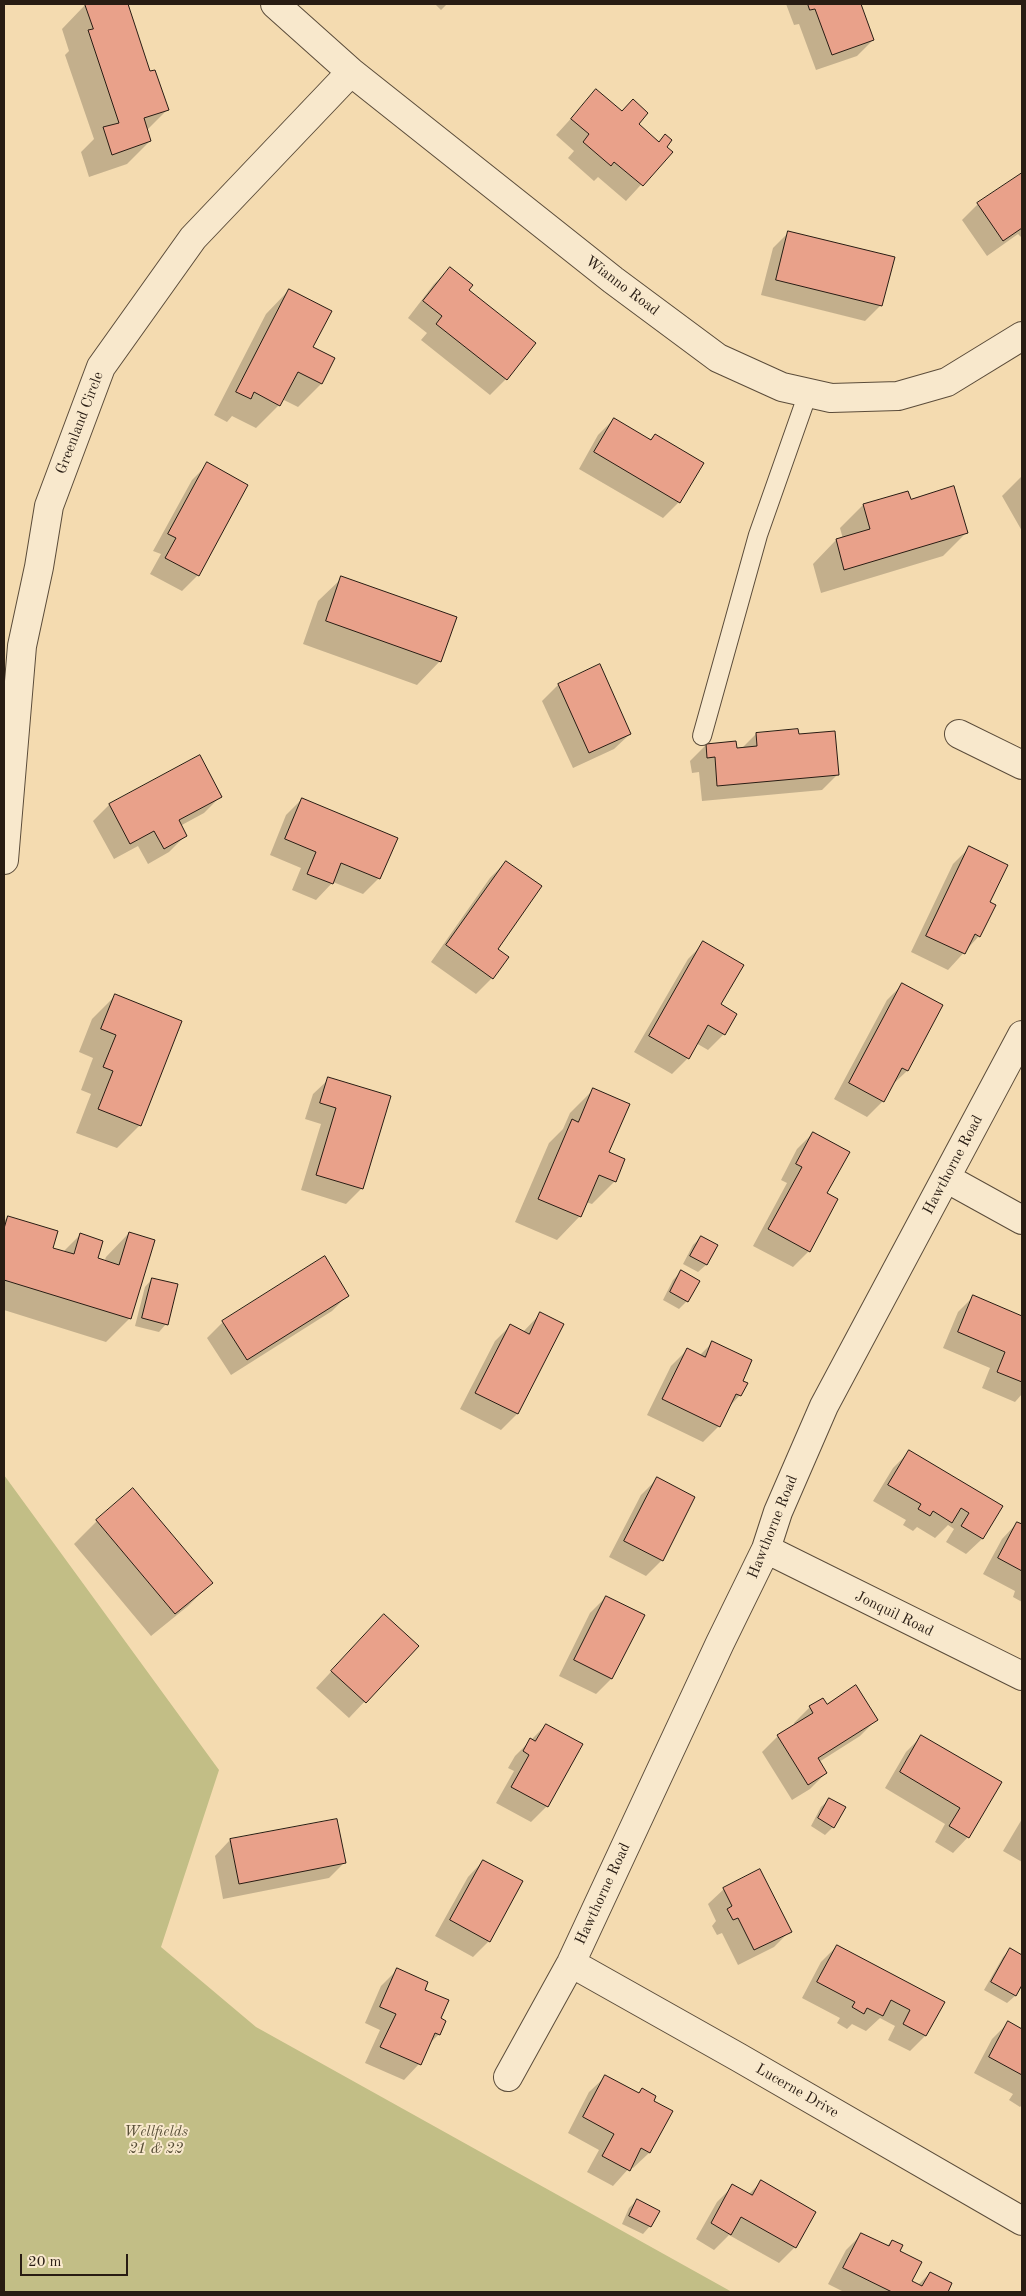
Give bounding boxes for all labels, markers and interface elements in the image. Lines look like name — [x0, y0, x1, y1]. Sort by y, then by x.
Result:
street label: Wianno Road — [581, 252, 663, 320]
street label: Greenland Circle — [52, 369, 108, 477]
street label: Hawthorne Road — [919, 1112, 987, 1218]
street label: Hawthorne Road — [744, 1473, 802, 1581]
street label: Jonquil Road — [852, 1587, 936, 1641]
street label: Hawthorne Road — [572, 1840, 634, 1948]
street label: Lucerne Drive — [752, 2060, 842, 2122]
park label: Wellfields 21 & 22 — [124, 2123, 188, 2158]
scale bar — [22, 2244, 130, 2276]
text: 20 m — [28, 2255, 62, 2270]

